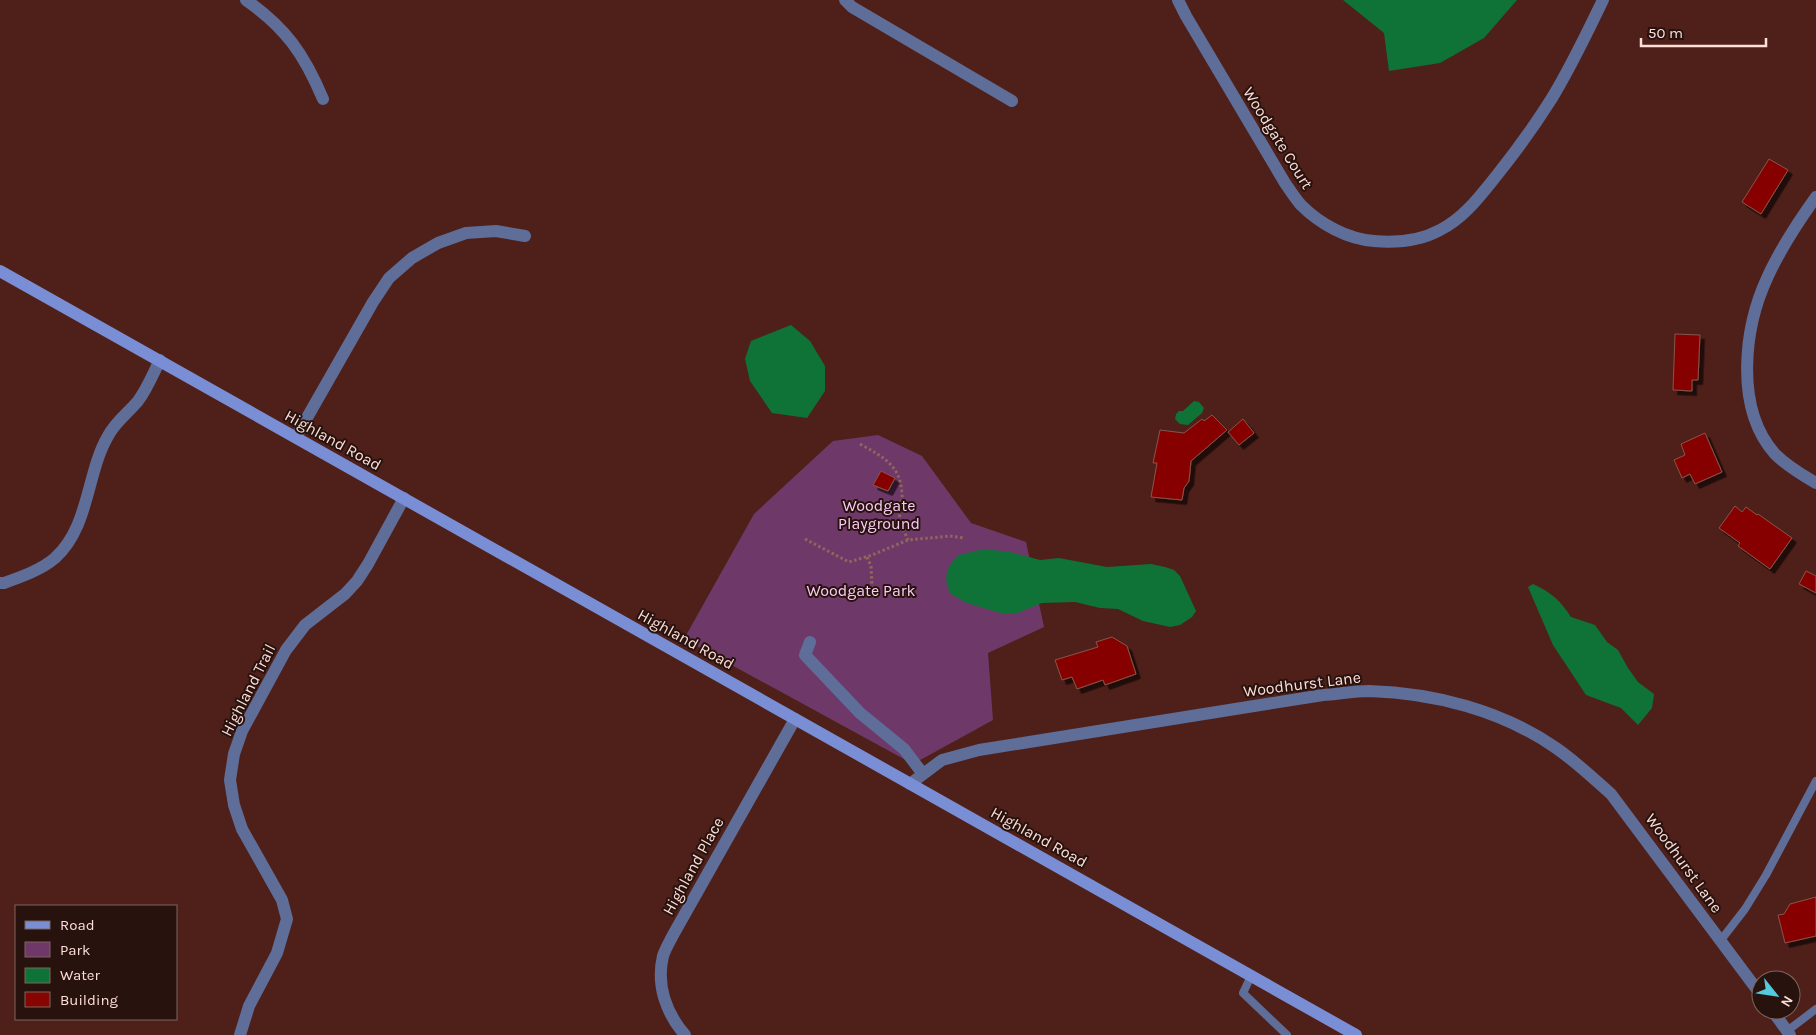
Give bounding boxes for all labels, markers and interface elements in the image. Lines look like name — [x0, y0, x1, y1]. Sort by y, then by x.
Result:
scale bar — [1641, 15, 1766, 47]
text: 50 m — [1648, 24, 1683, 42]
street label: Woodgate Court — [1239, 83, 1317, 193]
street label: Highland Road — [282, 406, 384, 474]
park label: Woodgate Playground — [838, 496, 920, 533]
park label: Woodgate Park — [806, 581, 916, 600]
street label: Highland Road — [635, 605, 737, 673]
street label: Highland Trail — [217, 641, 279, 739]
street label: Woodhurst Lane — [1242, 667, 1362, 701]
street label: Highland Road — [988, 803, 1090, 871]
street label: Woodhurst Lane — [1642, 810, 1726, 916]
street label: Highland Place — [658, 814, 728, 918]
legend — [15, 905, 178, 1020]
text: Road — [60, 916, 95, 934]
text: Park — [60, 941, 90, 959]
text: Water — [60, 966, 101, 984]
north arrow — [1751, 970, 1801, 1020]
text: Building — [60, 991, 118, 1009]
text: N — [1777, 993, 1797, 1010]

